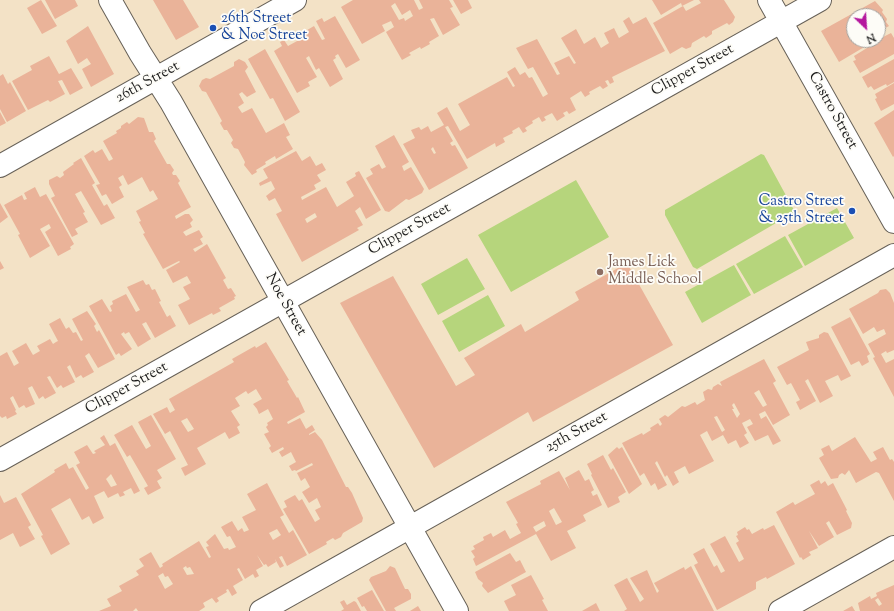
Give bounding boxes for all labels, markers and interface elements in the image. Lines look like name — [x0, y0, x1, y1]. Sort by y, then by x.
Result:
north arrow — [846, 8, 886, 48]
place label: 26th Street & Noe Street — [221, 10, 307, 45]
marker: 26th Street & Noe Street — [208, 23, 218, 33]
text: N — [863, 29, 878, 47]
street label: Clipper Street — [649, 41, 737, 101]
street label: 26th Street — [113, 58, 183, 108]
street label: Castro Street — [803, 69, 861, 153]
place label: Castro Street & 25th Street — [758, 193, 844, 228]
street label: Clipper Street — [366, 200, 454, 260]
marker: Castro Street & 25th Street — [847, 206, 857, 216]
place label: James Lick Middle School — [608, 254, 702, 289]
marker: James Lick Middle School — [595, 267, 605, 277]
street label: Noe Street — [260, 271, 310, 339]
street label: Clipper Street — [83, 359, 171, 419]
street label: 25th Street — [543, 409, 611, 457]

